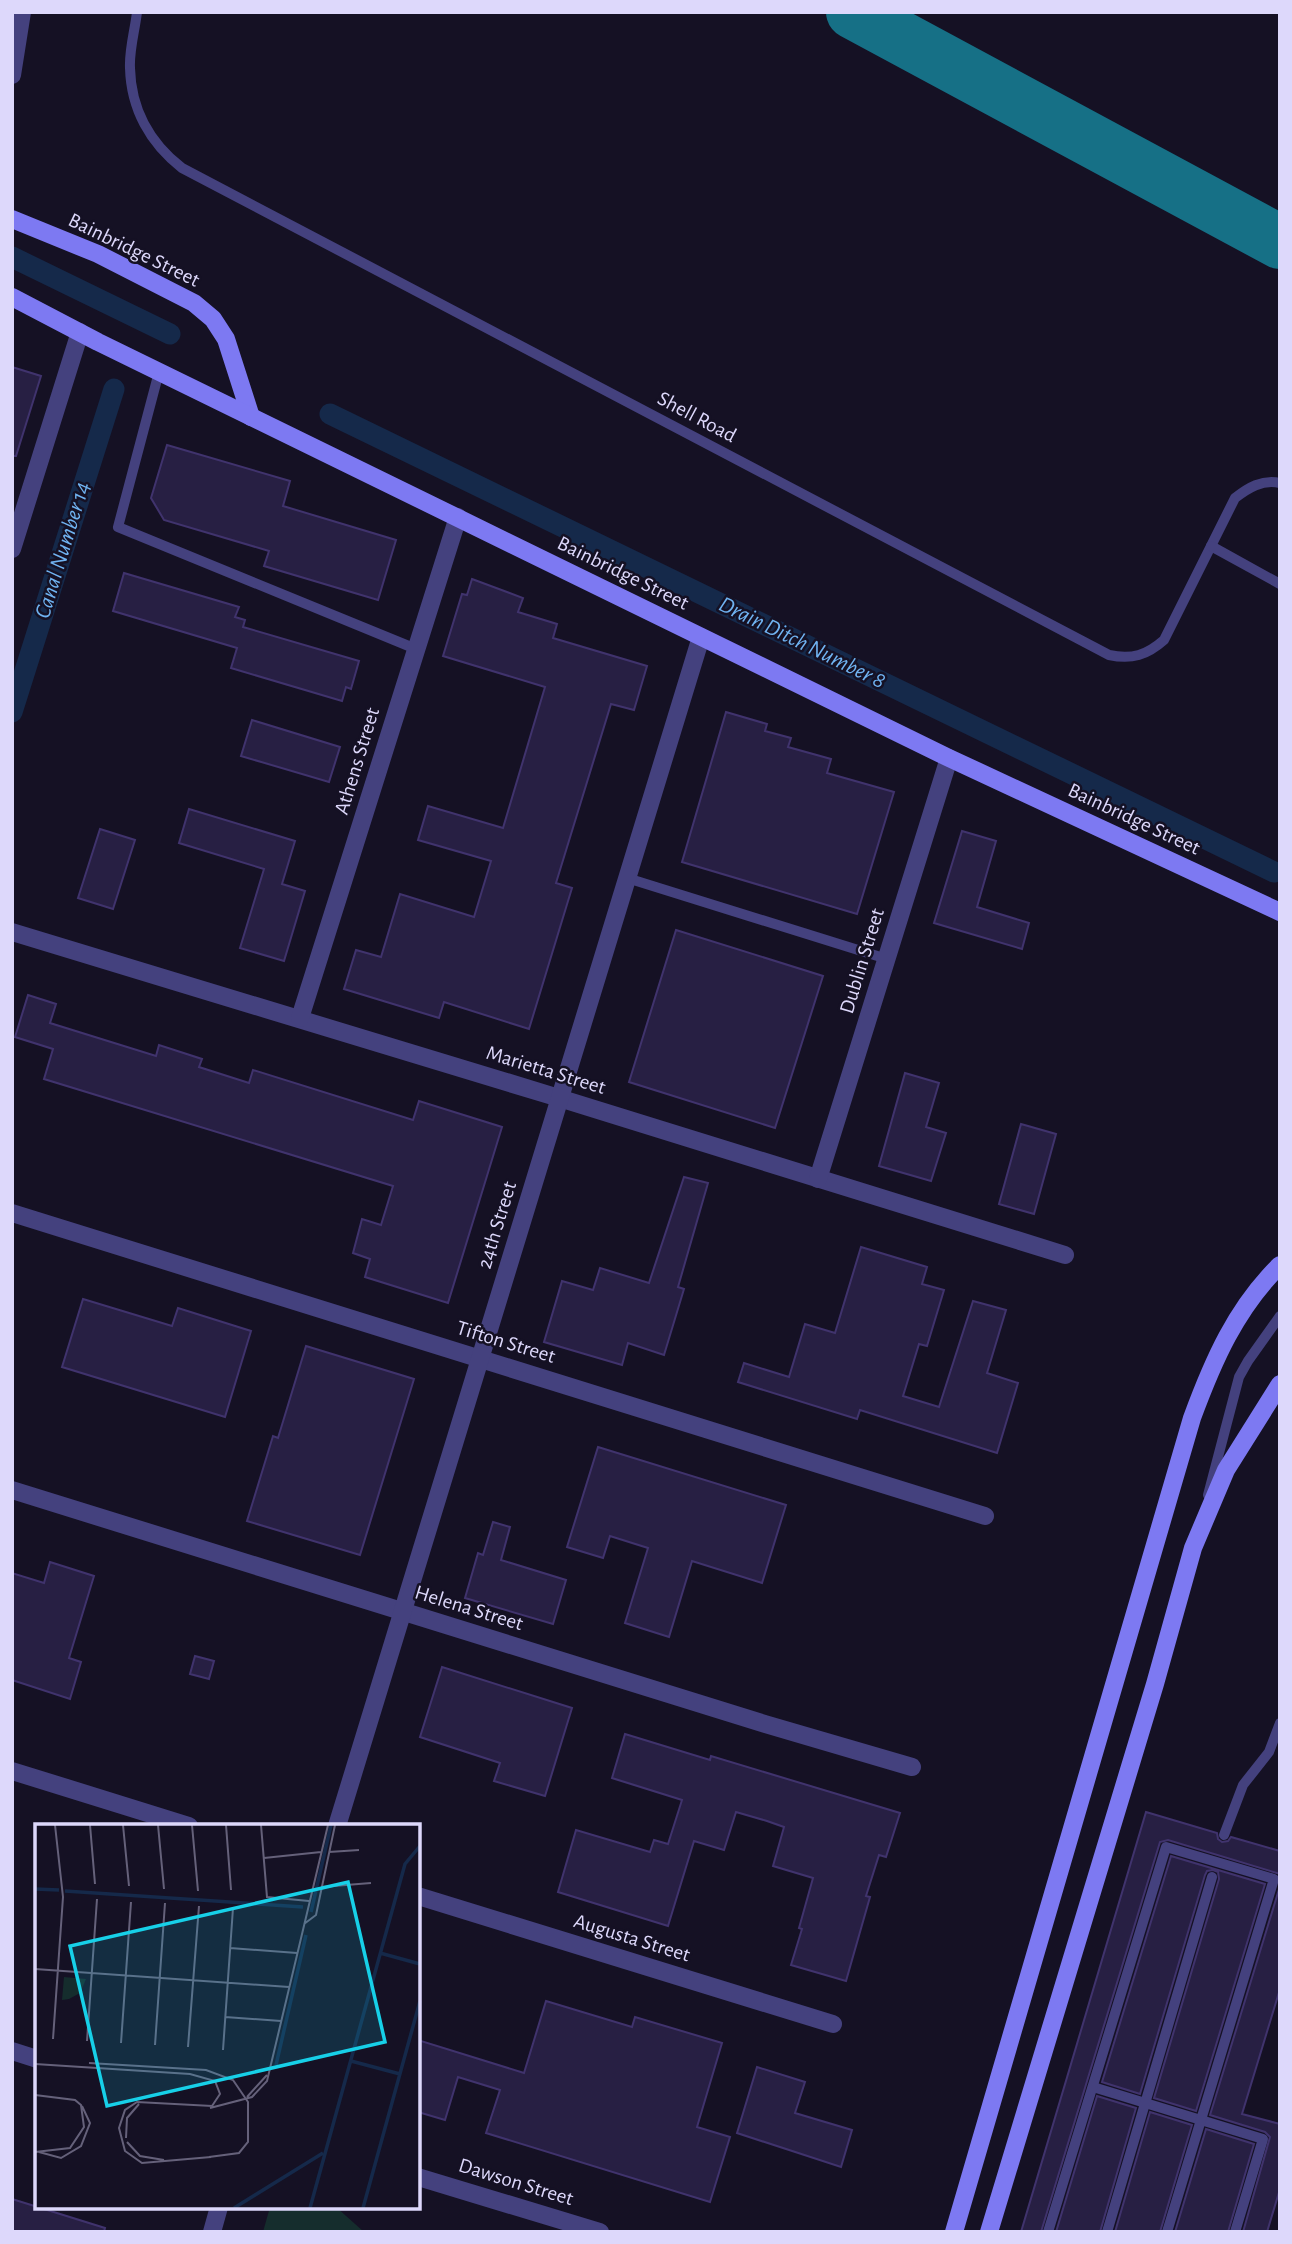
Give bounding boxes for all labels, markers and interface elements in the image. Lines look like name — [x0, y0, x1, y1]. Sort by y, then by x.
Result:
street label: Bainbridge Street — [65, 209, 203, 291]
street label: Shell Road — [654, 388, 740, 446]
water label: Canal Number 14 — [31, 479, 95, 621]
street label: Bainbridge Street — [554, 532, 692, 614]
water label: Drain Ditch Number 8 — [715, 593, 889, 693]
street label: Athens Street — [331, 705, 383, 817]
street label: Bainbridge Street — [1065, 779, 1204, 859]
street label: Dublin Street — [836, 905, 888, 1016]
street label: Marietta Street — [484, 1042, 608, 1098]
street label: 24th Street — [474, 1179, 520, 1271]
street label: Tifton Street — [454, 1317, 558, 1367]
street label: Helena Street — [412, 1582, 526, 1634]
inset map — [35, 1824, 420, 2209]
street label: Augusta Street — [571, 1910, 693, 1966]
street label: Dawson Street — [456, 2155, 576, 2209]

